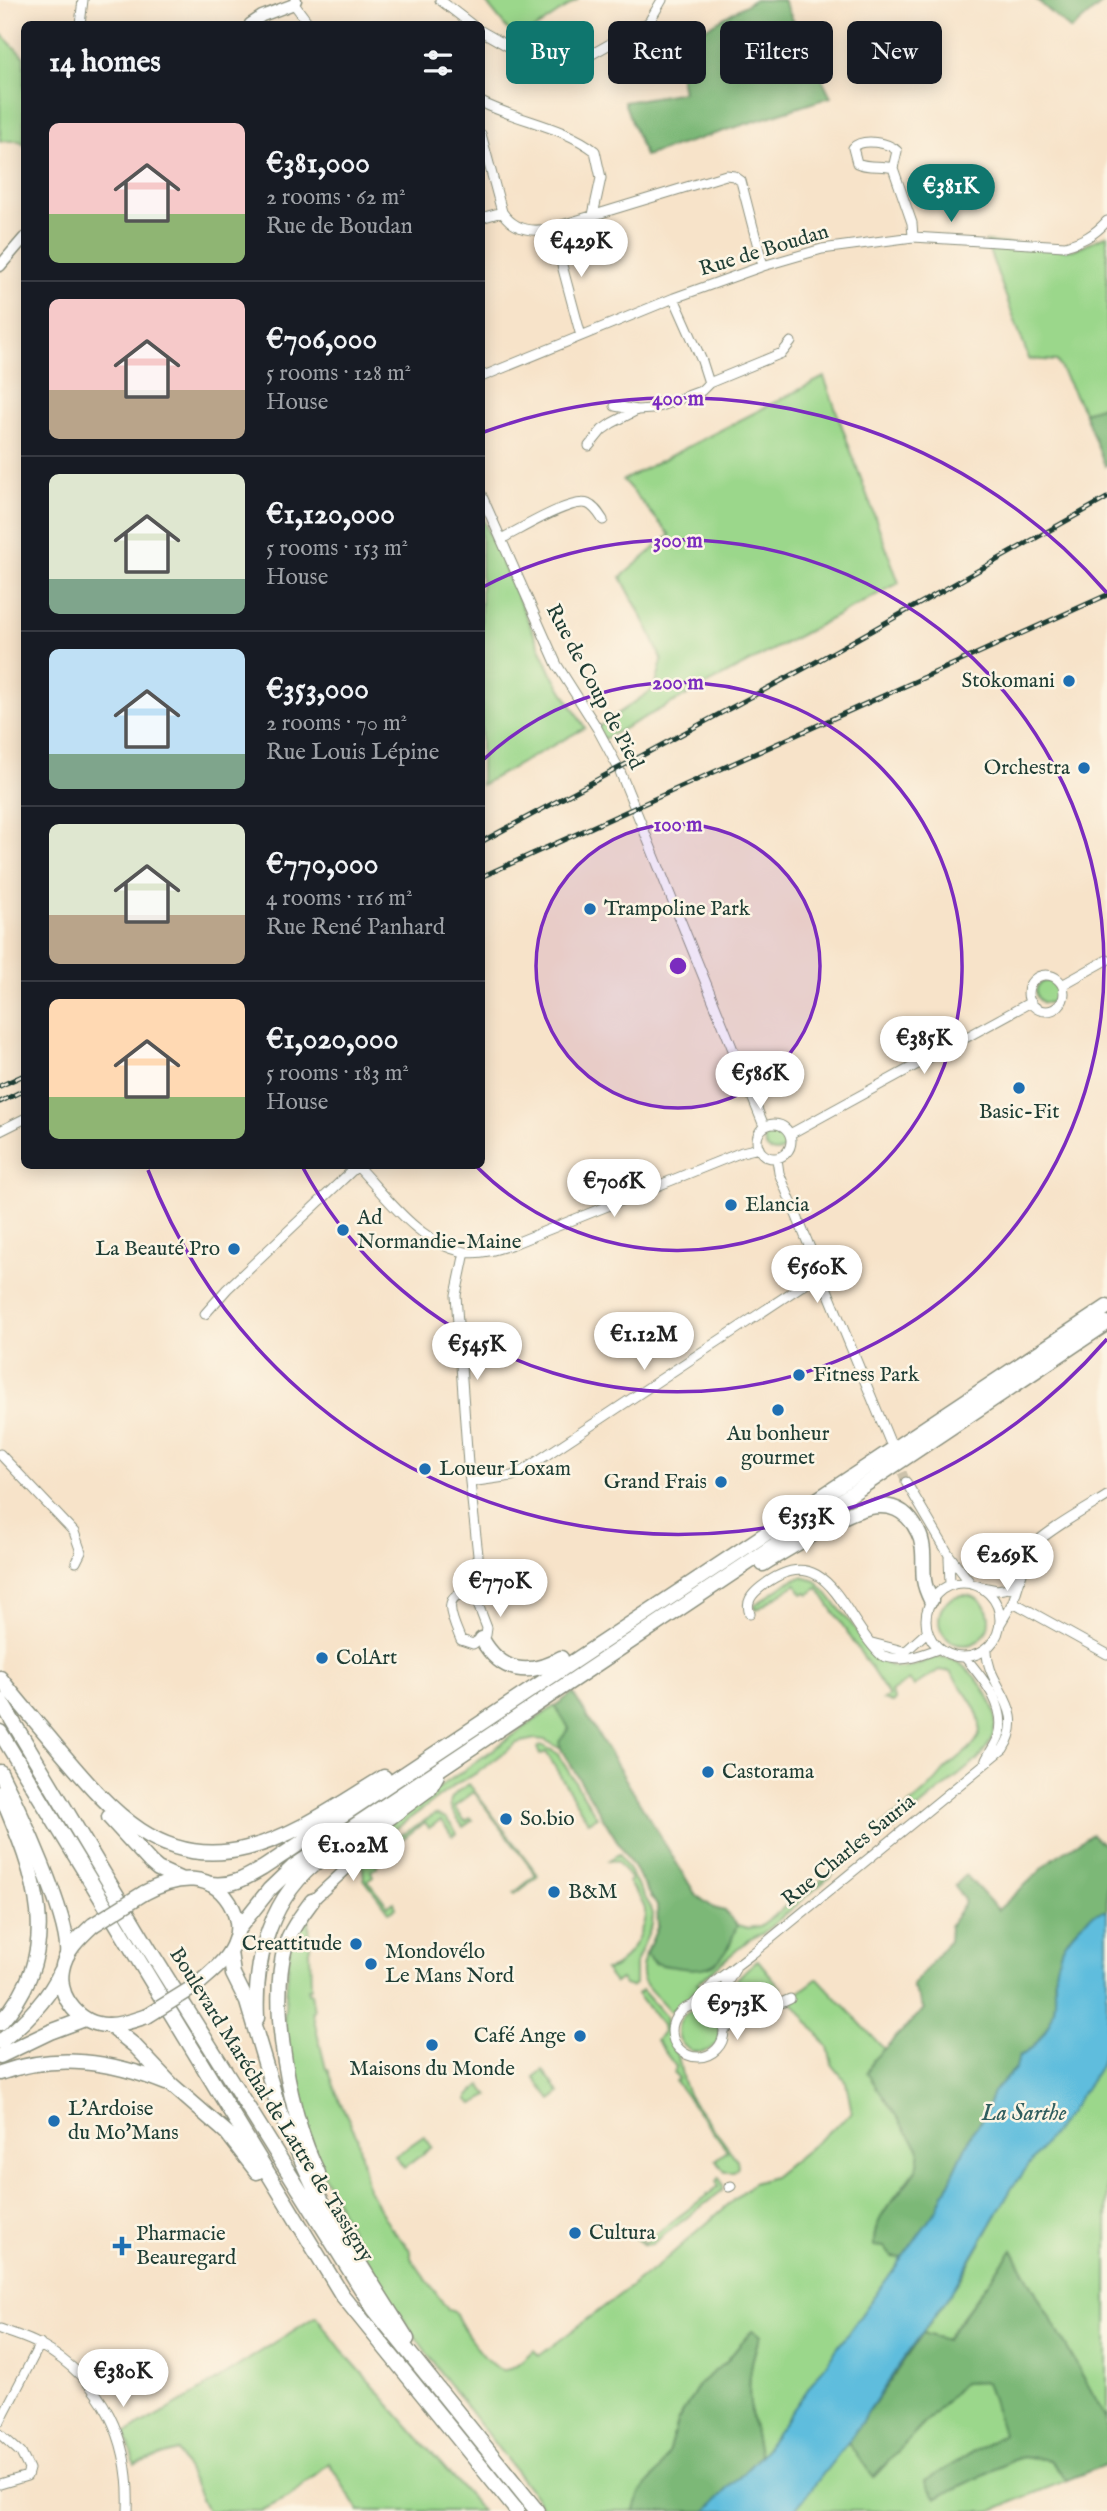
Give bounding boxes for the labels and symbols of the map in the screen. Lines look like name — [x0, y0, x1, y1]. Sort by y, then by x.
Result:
pin: €381K — [902, 164, 1000, 224]
pin: €429K — [532, 219, 630, 279]
street label: Rue de Boudan — [696, 219, 832, 283]
text: 400 m — [652, 386, 705, 413]
text: 300 m — [653, 528, 703, 555]
street label: Rue de Coup de Pied — [539, 600, 649, 775]
place label: Stokomani — [961, 668, 1055, 695]
text: 200 m — [652, 670, 704, 697]
marker: Stokomani — [1061, 673, 1077, 689]
place label: Orchestra — [984, 755, 1071, 782]
marker: Orchestra — [1076, 760, 1092, 776]
text: 100 m — [653, 812, 703, 839]
place label: Trampoline Park — [604, 896, 751, 923]
marker: Trampoline Park — [582, 901, 598, 917]
centre of rings — [666, 954, 690, 978]
pin: €385K — [875, 1016, 973, 1076]
pin: €586K — [711, 1052, 809, 1111]
marker: Basic-Fit — [1011, 1080, 1027, 1096]
place label: Basic-Fit — [979, 1099, 1059, 1126]
pin: €706K — [565, 1160, 663, 1219]
place label: Elancia — [745, 1192, 810, 1219]
marker: Elancia — [723, 1197, 739, 1213]
place label: Ad Normandie-Maine — [356, 1205, 522, 1256]
marker: Ad Normandie-Maine — [335, 1222, 351, 1238]
place label: La Beauté Pro — [95, 1236, 220, 1263]
marker: La Beauté Pro — [226, 1241, 242, 1257]
pin: €560K — [768, 1246, 866, 1305]
pin: €1.12M — [587, 1312, 701, 1372]
pin: €545K — [428, 1322, 526, 1382]
place label: Fitness Park — [813, 1362, 920, 1389]
marker: Fitness Park — [791, 1367, 807, 1383]
marker: Au bonheur gourmet — [770, 1402, 786, 1418]
place label: Au bonheur gourmet — [726, 1421, 830, 1472]
place label: Loueur Loxam — [439, 1456, 571, 1483]
marker: Loueur Loxam — [417, 1461, 433, 1477]
place label: Grand Frais — [604, 1469, 707, 1496]
marker: Grand Frais — [713, 1474, 729, 1490]
pin: €353K — [757, 1496, 855, 1555]
pin: €269K — [958, 1534, 1056, 1593]
pin: €770K — [451, 1560, 549, 1619]
place label: ColArt — [336, 1645, 397, 1672]
marker: ColArt — [314, 1650, 330, 1666]
place label: Castorama — [722, 1759, 815, 1786]
marker: Castorama — [700, 1764, 716, 1780]
street label: Rue Charles Sauria — [777, 1788, 922, 1913]
place label: So.bio — [520, 1806, 575, 1833]
marker: So.bio — [498, 1811, 514, 1827]
pin: €1.02M — [296, 1824, 410, 1883]
place label: B&M — [568, 1879, 618, 1906]
marker: B&M — [546, 1884, 562, 1900]
place label: Creattitude — [242, 1931, 342, 1958]
marker: Creattitude — [348, 1936, 364, 1952]
place label: Mondovélo Le Mans Nord — [385, 1939, 515, 1990]
street label: Boulevard Maréchal de Lattre de Tassigny — [163, 1943, 380, 2268]
marker: Mondovélo Le Mans Nord — [363, 1956, 379, 1972]
pin: €973K — [688, 1982, 786, 2042]
place label: Café Ange — [474, 2023, 566, 2050]
marker: Café Ange — [572, 2028, 588, 2044]
marker: Maisons du Monde — [424, 2037, 440, 2053]
place label: Maisons du Monde — [349, 2056, 515, 2083]
place label: L'Ardoise du Mo'Mans — [68, 2096, 179, 2147]
water label: La Sarthe — [981, 2099, 1067, 2128]
marker: L'Ardoise du Mo'Mans — [46, 2113, 62, 2129]
place label: Cultura — [589, 2220, 656, 2247]
place label: Pharmacie Beauregard — [136, 2221, 237, 2272]
marker: Cultura — [567, 2225, 583, 2241]
marker: Pharmacie Beauregard — [114, 2238, 130, 2254]
pin: €380K — [74, 2350, 172, 2409]

